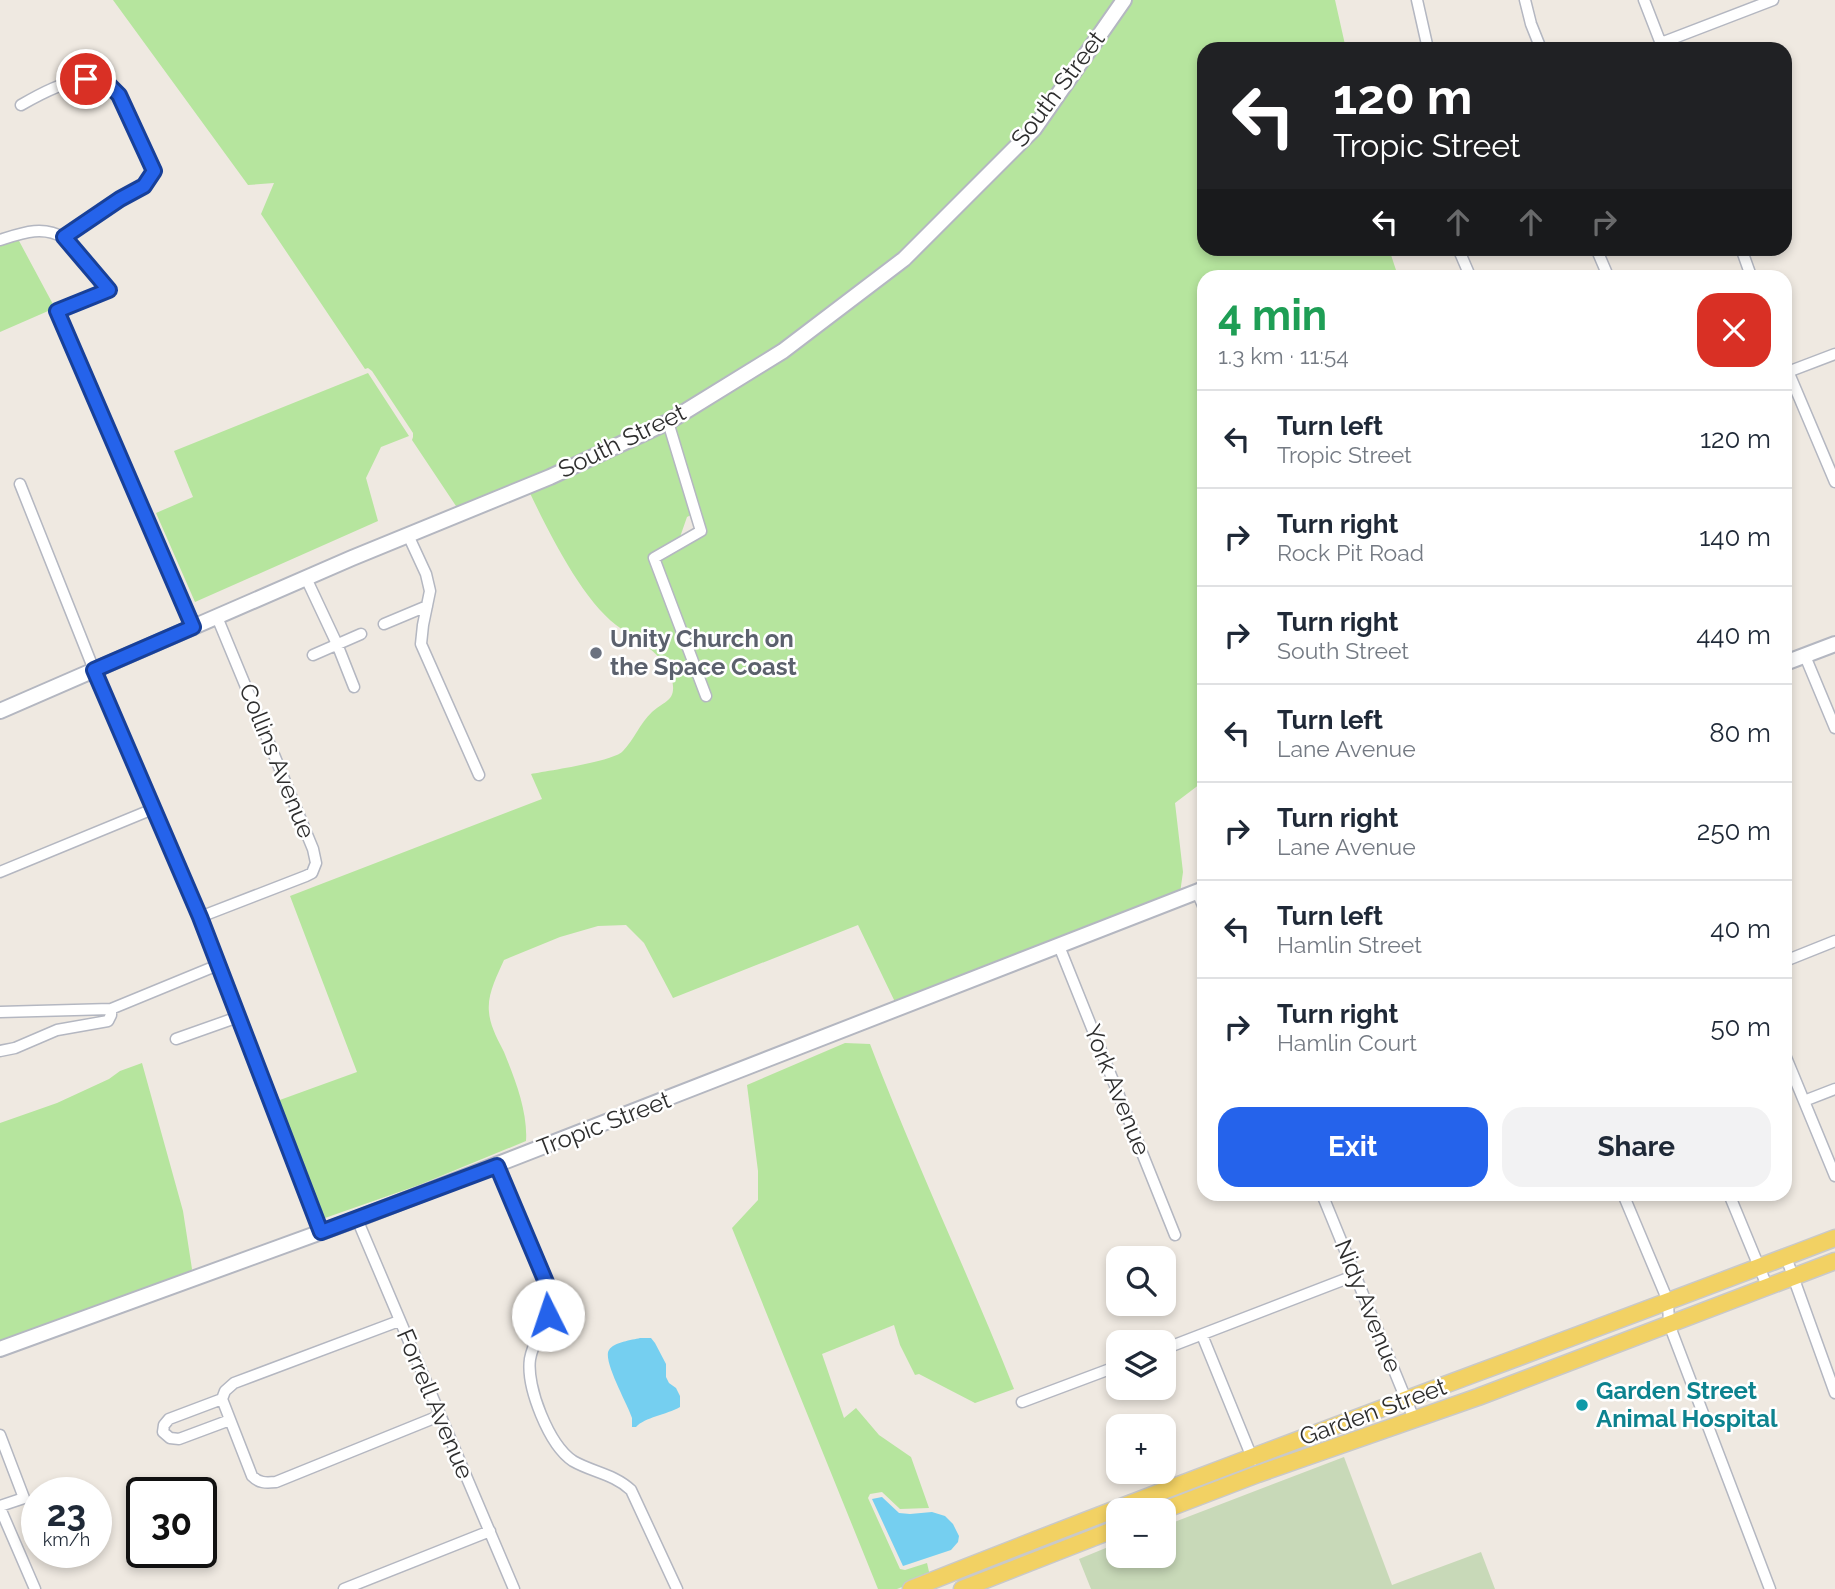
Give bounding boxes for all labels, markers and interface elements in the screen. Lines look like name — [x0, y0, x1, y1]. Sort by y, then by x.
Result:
street label: South Street — [1005, 25, 1111, 152]
pin — [56, 49, 116, 109]
icon: arrive — [67, 60, 105, 98]
text: 120 m — [1333, 68, 1472, 125]
icon: left — [1218, 70, 1309, 161]
text: Tropic Street — [1333, 127, 1521, 164]
icon: left — [1366, 203, 1404, 241]
icon: ahead — [1439, 203, 1477, 241]
icon: ahead — [1512, 203, 1550, 241]
icon: right — [1585, 203, 1623, 241]
text: 4 min — [1218, 291, 1327, 340]
button: close — [1697, 293, 1771, 367]
text: 1.3 km · 11:54 — [1218, 342, 1349, 369]
street label: South Street — [553, 397, 690, 484]
text: Turn left — [1277, 411, 1383, 441]
icon: left — [1218, 420, 1256, 458]
text: 120 m — [1700, 424, 1771, 454]
text: Tropic Street — [1277, 441, 1412, 468]
text: Turn right — [1277, 509, 1398, 539]
icon: right — [1218, 518, 1256, 556]
text: 140 m — [1699, 522, 1771, 552]
text: Rock Pit Road — [1277, 539, 1424, 566]
text: Turn right — [1277, 607, 1398, 637]
icon: right — [1218, 616, 1256, 654]
text: 440 m — [1696, 620, 1771, 650]
place label: Unity Church on the Space Coast — [610, 624, 797, 681]
text: South Street — [1277, 637, 1409, 664]
marker: Unity Church on the Space Coast — [588, 645, 604, 661]
street label: Collins Avenue — [233, 679, 322, 842]
text: Turn left — [1277, 705, 1383, 735]
icon: left — [1218, 714, 1256, 752]
text: 80 m — [1709, 718, 1771, 748]
text: Lane Avenue — [1277, 735, 1416, 762]
text: Turn right — [1277, 803, 1398, 833]
icon: right — [1218, 812, 1256, 850]
text: 250 m — [1697, 816, 1771, 846]
text: Lane Avenue — [1277, 833, 1416, 860]
text: Turn left — [1277, 901, 1383, 931]
icon: left — [1218, 910, 1256, 948]
text: 40 m — [1710, 914, 1771, 944]
text: Hamlin Street — [1277, 931, 1422, 958]
text: Turn right — [1277, 999, 1398, 1029]
icon: right — [1218, 1008, 1256, 1046]
text: 50 m — [1710, 1012, 1771, 1042]
street label: York Avenue — [1078, 1020, 1157, 1159]
text: Hamlin Court — [1277, 1029, 1417, 1056]
street label: Tropic Street — [533, 1085, 675, 1162]
button: Exit — [1218, 1107, 1488, 1187]
button: Share — [1502, 1107, 1771, 1187]
street label: Nidy Avenue — [1329, 1235, 1408, 1376]
map controls — [1106, 1246, 1176, 1568]
button: search — [1106, 1246, 1176, 1316]
position arrow — [511, 1278, 585, 1352]
street label: Forrell Avenue — [391, 1324, 480, 1483]
button: layers — [1106, 1330, 1176, 1400]
street label: Garden Street — [1295, 1372, 1450, 1451]
place label: Garden Street Animal Hospital — [1596, 1376, 1778, 1433]
marker: Garden Street Animal Hospital — [1574, 1397, 1590, 1413]
button: + — [1106, 1414, 1176, 1484]
speed limit sign: 30 — [126, 1477, 217, 1568]
text: 23 — [47, 1493, 86, 1534]
button: − — [1106, 1498, 1176, 1568]
text: km/h — [43, 1529, 90, 1550]

